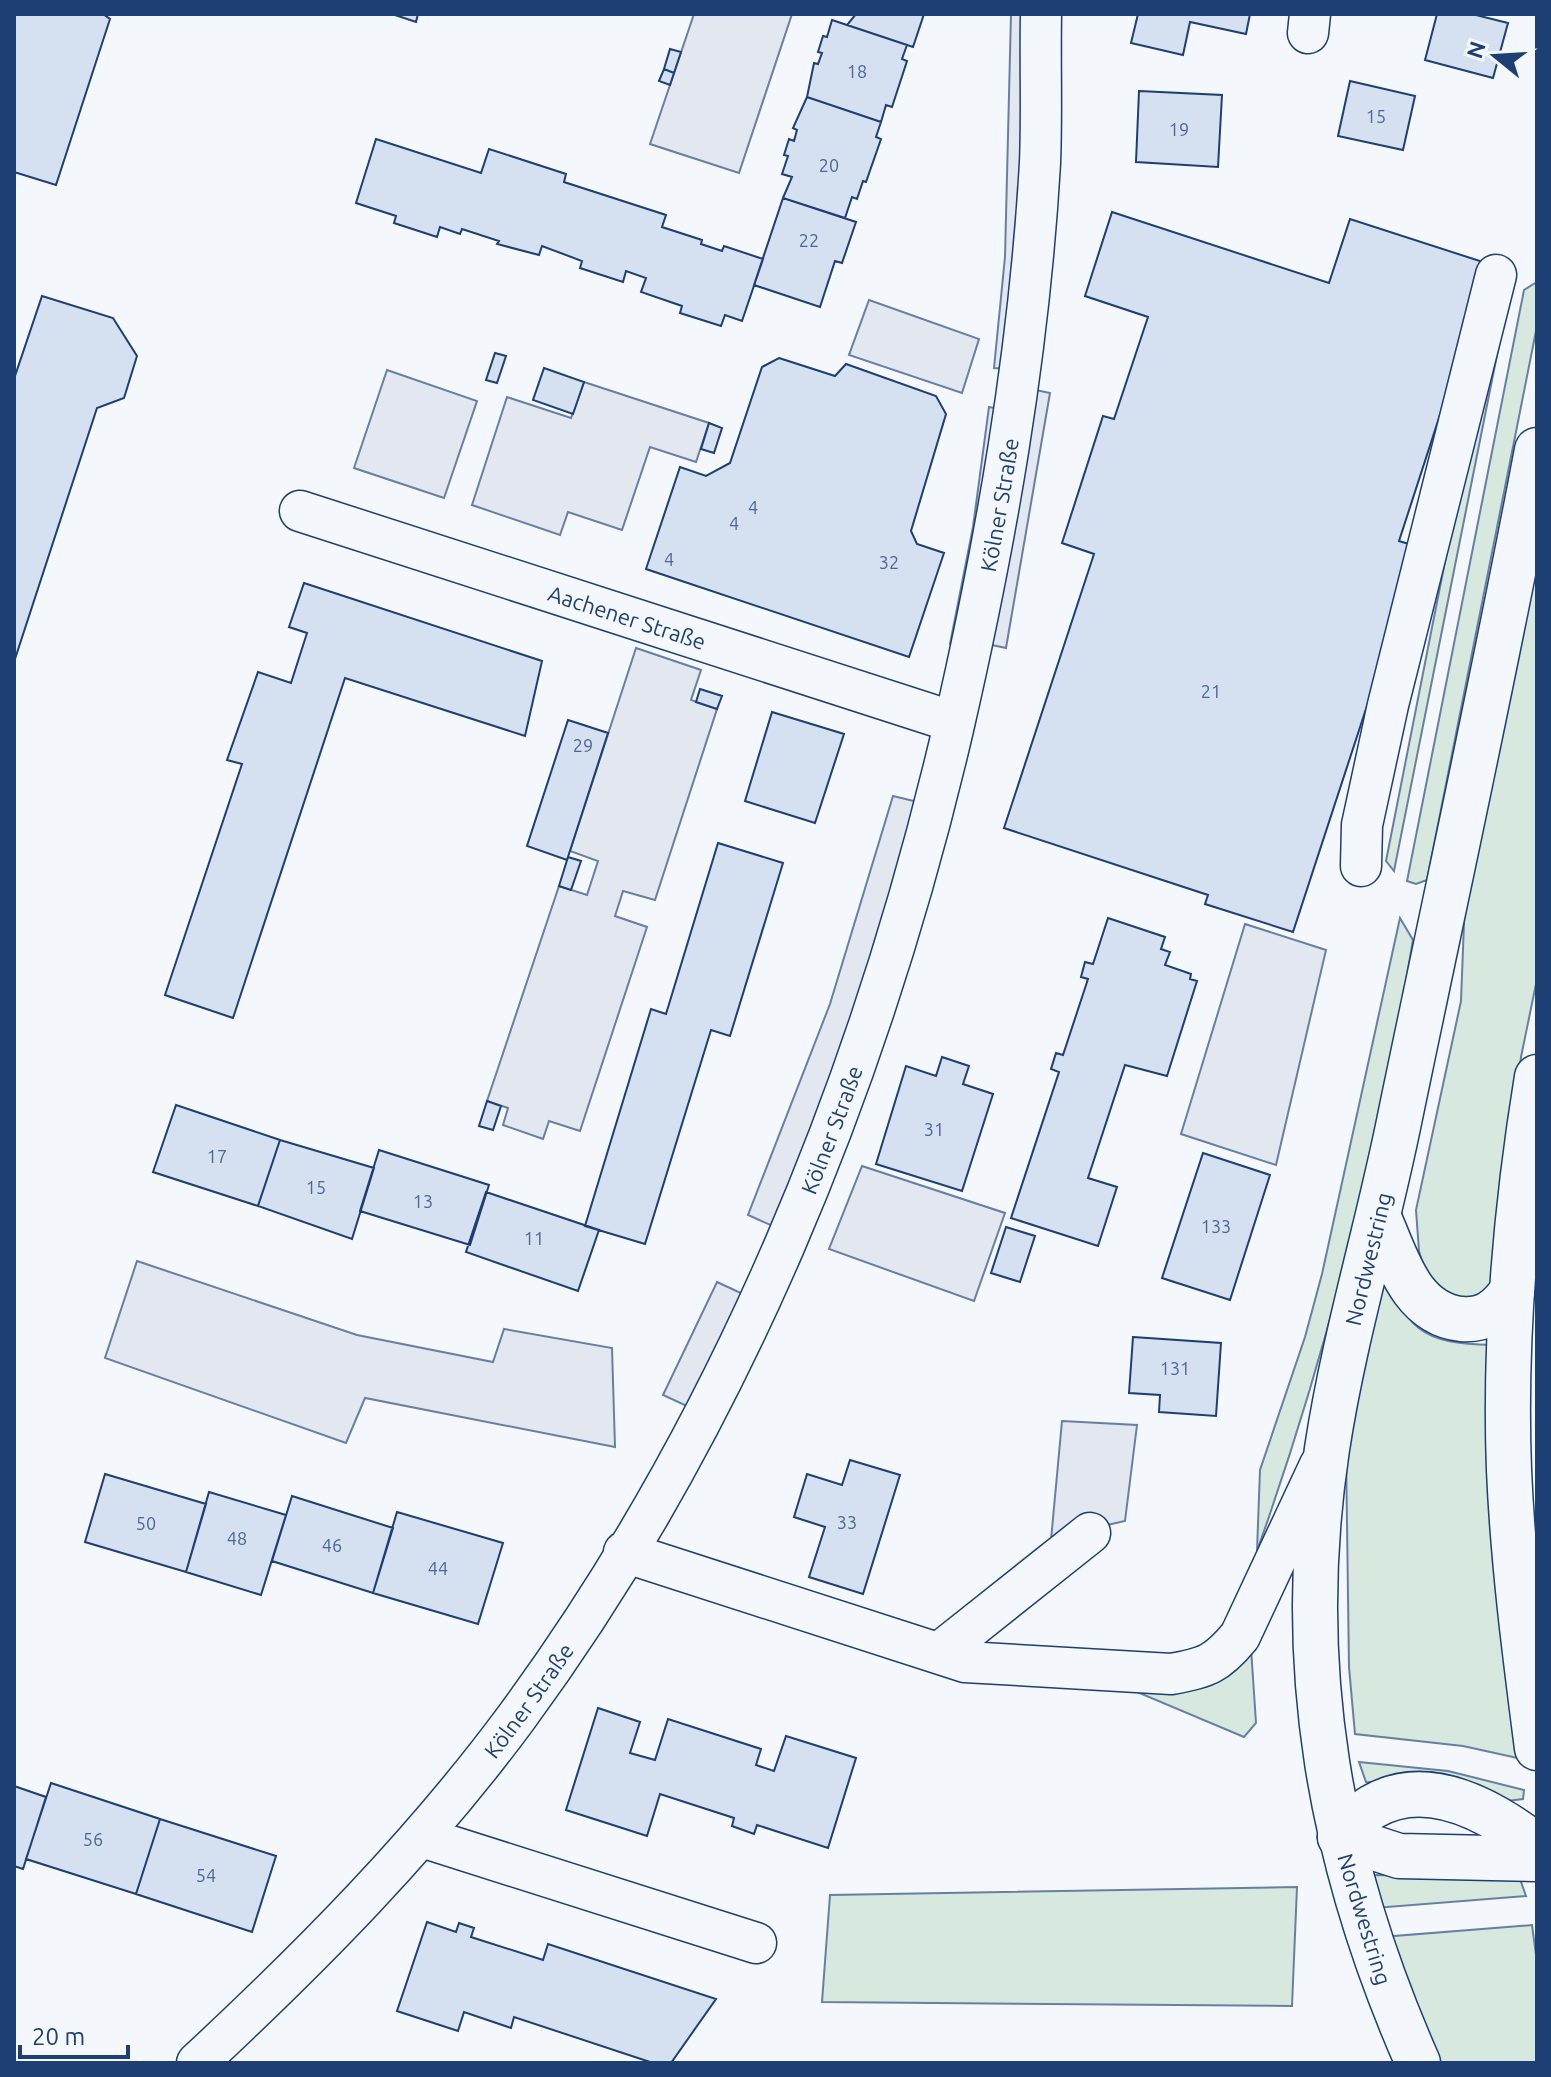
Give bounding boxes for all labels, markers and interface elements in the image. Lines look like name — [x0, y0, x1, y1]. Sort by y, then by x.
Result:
north arrow — [1455, 16, 1535, 96]
text: N — [1461, 38, 1490, 61]
house number: 18 — [847, 61, 867, 81]
house number: 15 — [1366, 106, 1386, 126]
house number: 19 — [1169, 119, 1189, 139]
house number: 20 — [819, 155, 839, 175]
house number: 22 — [799, 230, 819, 250]
street label: Kölner Straße — [974, 436, 1022, 574]
house number: 4 — [748, 497, 758, 517]
house number: 4 — [729, 513, 739, 533]
house number: 4 — [664, 549, 674, 569]
house number: 32 — [879, 552, 899, 572]
street label: Aachener Straße — [546, 580, 709, 654]
house number: 21 — [1201, 681, 1221, 701]
house number: 29 — [573, 735, 593, 755]
street label: Kölner Straße — [795, 1062, 866, 1197]
house number: 31 — [924, 1119, 944, 1139]
house number: 17 — [207, 1146, 227, 1166]
house number: 15 — [306, 1177, 326, 1197]
street label: Nordwestring — [1339, 1190, 1395, 1328]
house number: 13 — [413, 1191, 433, 1211]
house number: 133 — [1201, 1216, 1231, 1236]
house number: 11 — [524, 1228, 544, 1248]
house number: 131 — [1160, 1358, 1190, 1378]
house number: 33 — [837, 1512, 857, 1532]
house number: 50 — [136, 1513, 156, 1533]
house number: 48 — [227, 1528, 247, 1548]
house number: 46 — [322, 1535, 342, 1555]
house number: 44 — [428, 1558, 448, 1578]
street label: Kölner Straße — [478, 1638, 578, 1762]
house number: 56 — [83, 1829, 103, 1849]
street label: Nordwestring — [1333, 1850, 1397, 1988]
house number: 54 — [196, 1865, 216, 1885]
scale bar — [20, 2009, 128, 2059]
text: 20 m — [32, 2023, 85, 2050]

